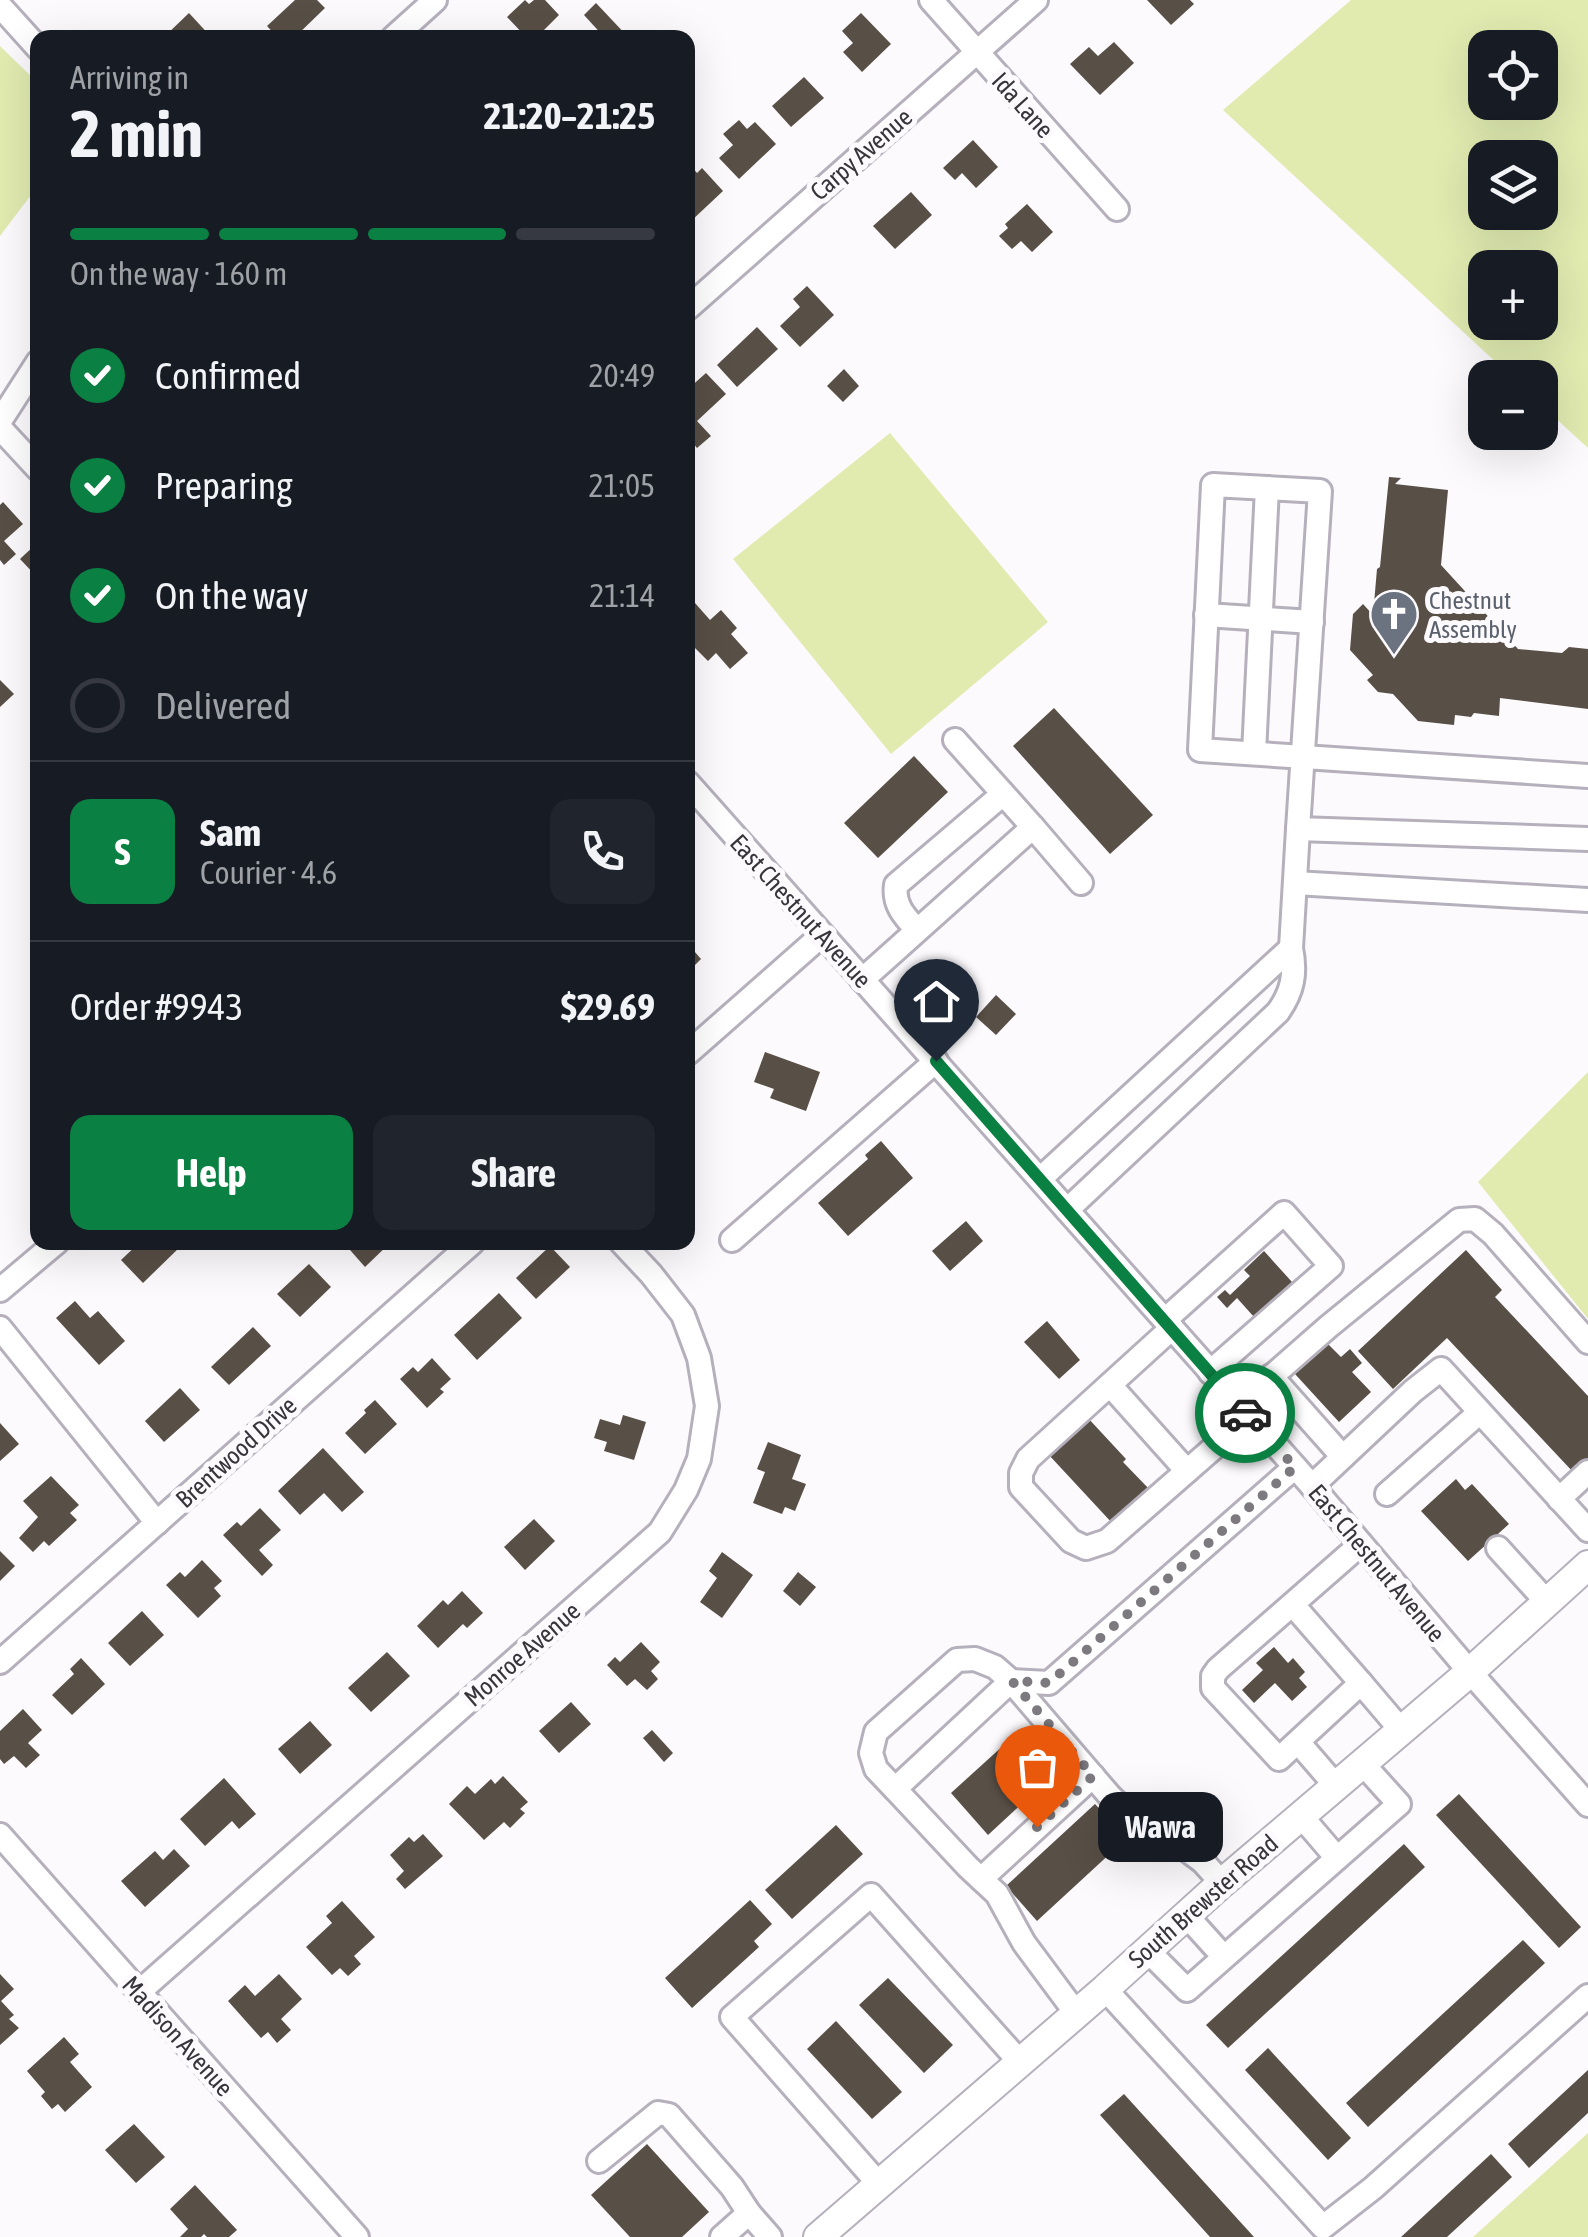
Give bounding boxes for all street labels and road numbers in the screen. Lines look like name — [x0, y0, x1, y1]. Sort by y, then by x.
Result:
street label: Ida Lane — [986, 67, 1060, 143]
street label: Carpy Avenue — [805, 103, 917, 205]
street label: East Chestnut Avenue — [725, 829, 877, 993]
street label: Brentwood Drive — [170, 1391, 302, 1513]
street label: East Chestnut Avenue — [1303, 1479, 1451, 1647]
street label: Monroe Avenue — [459, 1596, 585, 1712]
street label: South Brewster Road — [1123, 1829, 1283, 1973]
street label: Madison Avenue — [117, 1970, 239, 2102]

